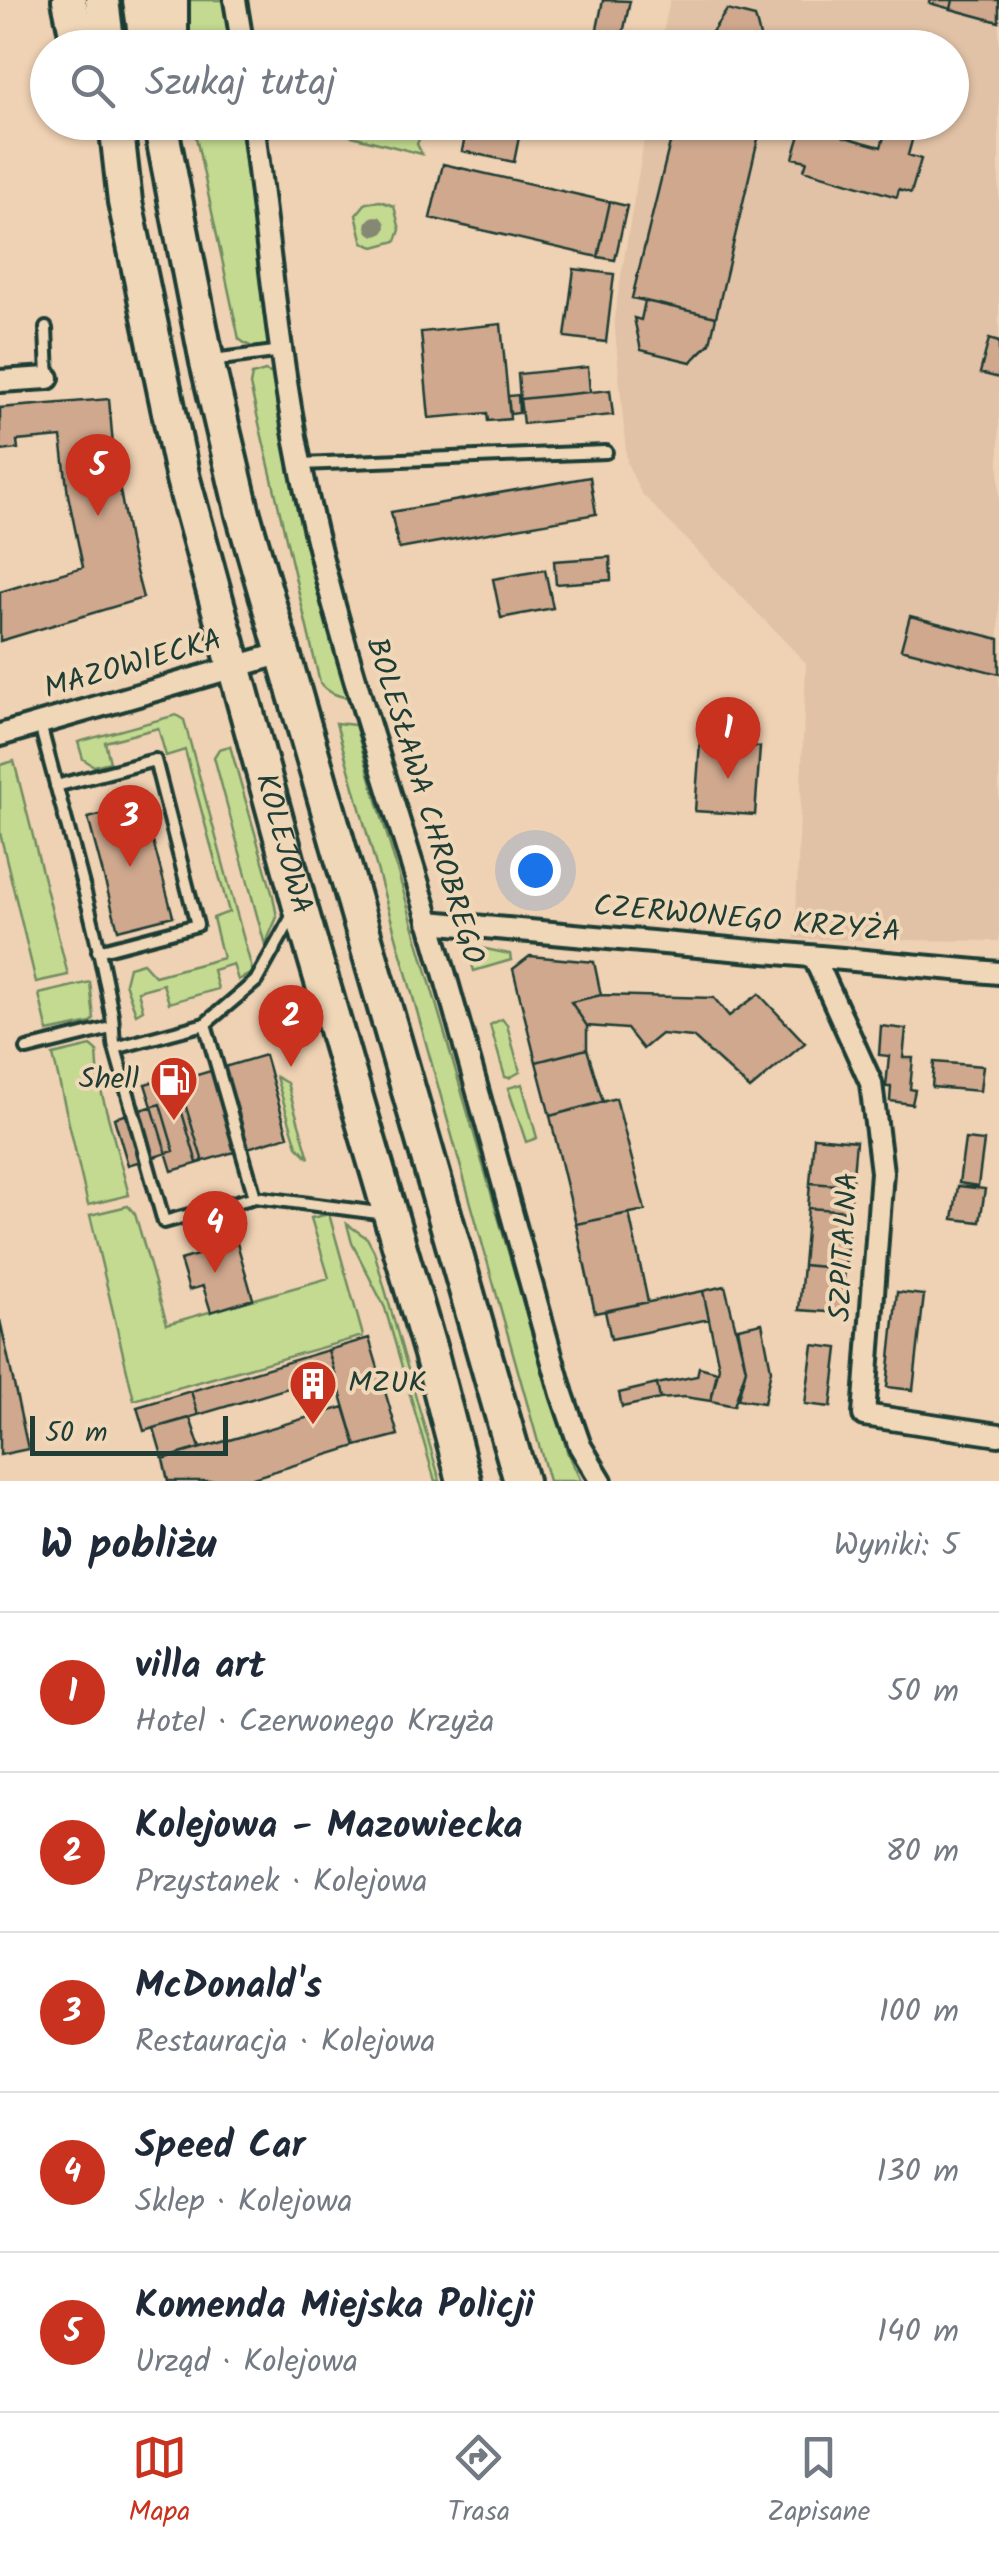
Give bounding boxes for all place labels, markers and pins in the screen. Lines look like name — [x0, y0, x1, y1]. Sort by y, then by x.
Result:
pin: 5 — [66, 434, 130, 516]
pin: 1 — [696, 696, 760, 779]
pin: 3 — [98, 784, 162, 867]
pin: 2 — [258, 984, 324, 1067]
fuel station icon: Shell — [148, 1054, 200, 1122]
place label: Shell — [79, 1056, 139, 1104]
pin: 4 — [182, 1190, 248, 1273]
building icon: MZUK — [287, 1358, 339, 1426]
place label: MZUK — [348, 1360, 426, 1408]

